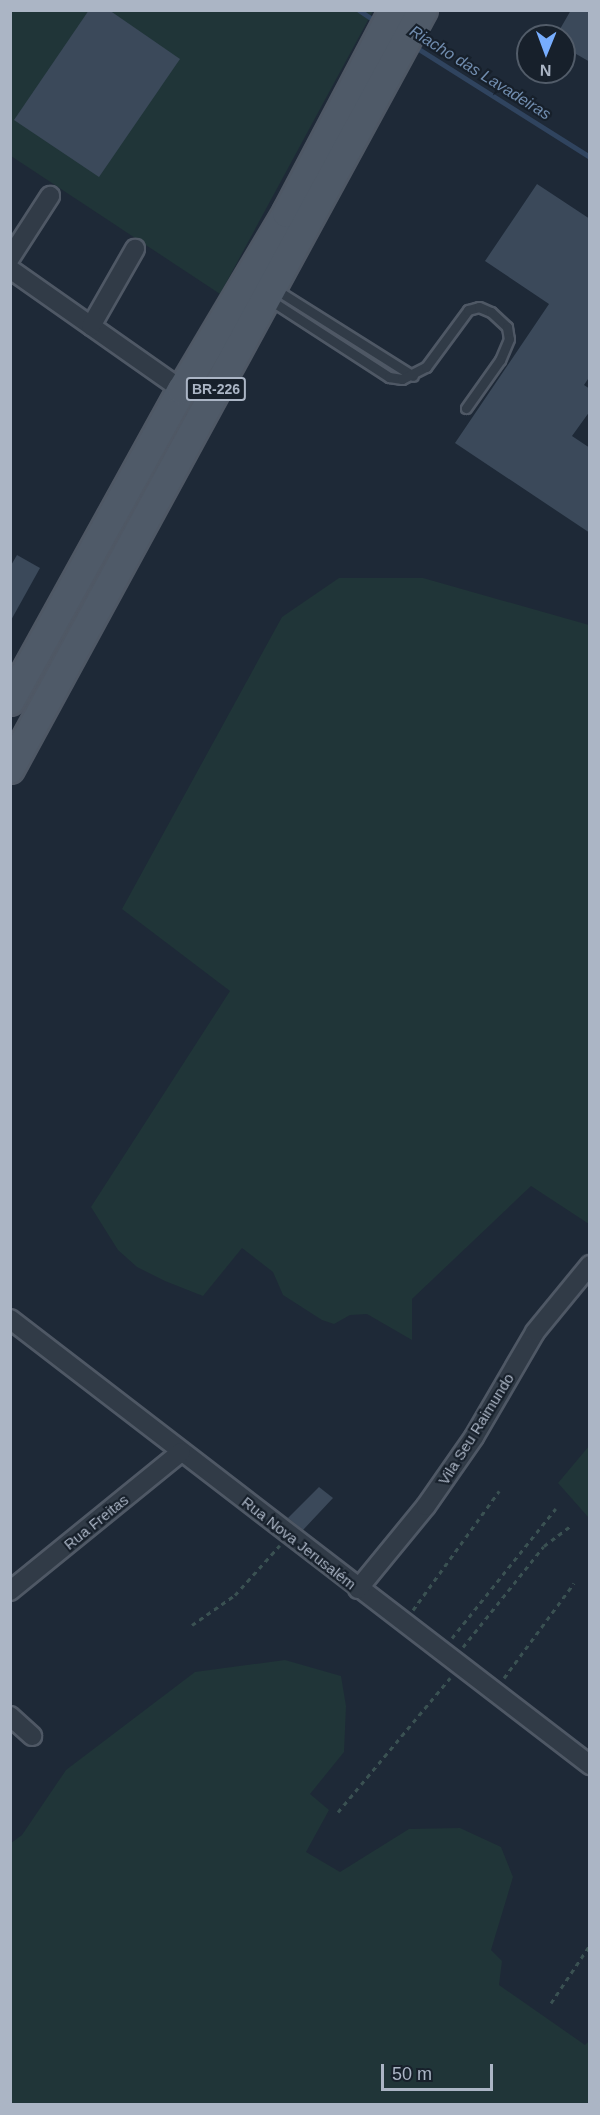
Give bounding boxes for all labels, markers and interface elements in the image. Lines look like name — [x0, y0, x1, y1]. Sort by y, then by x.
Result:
water label: Riacho das Lavadeiras — [406, 22, 554, 124]
north arrow — [516, 24, 576, 84]
text: N — [540, 62, 552, 79]
road number: BR-226 — [184, 378, 248, 400]
street label: Vila Seu Raimundo — [434, 1370, 518, 1488]
street label: Rua Freitas — [60, 1491, 132, 1553]
street label: Rua Nova Jerusalém — [238, 1493, 360, 1593]
scale bar — [384, 2052, 496, 2090]
text: 50 m — [392, 2064, 432, 2084]

